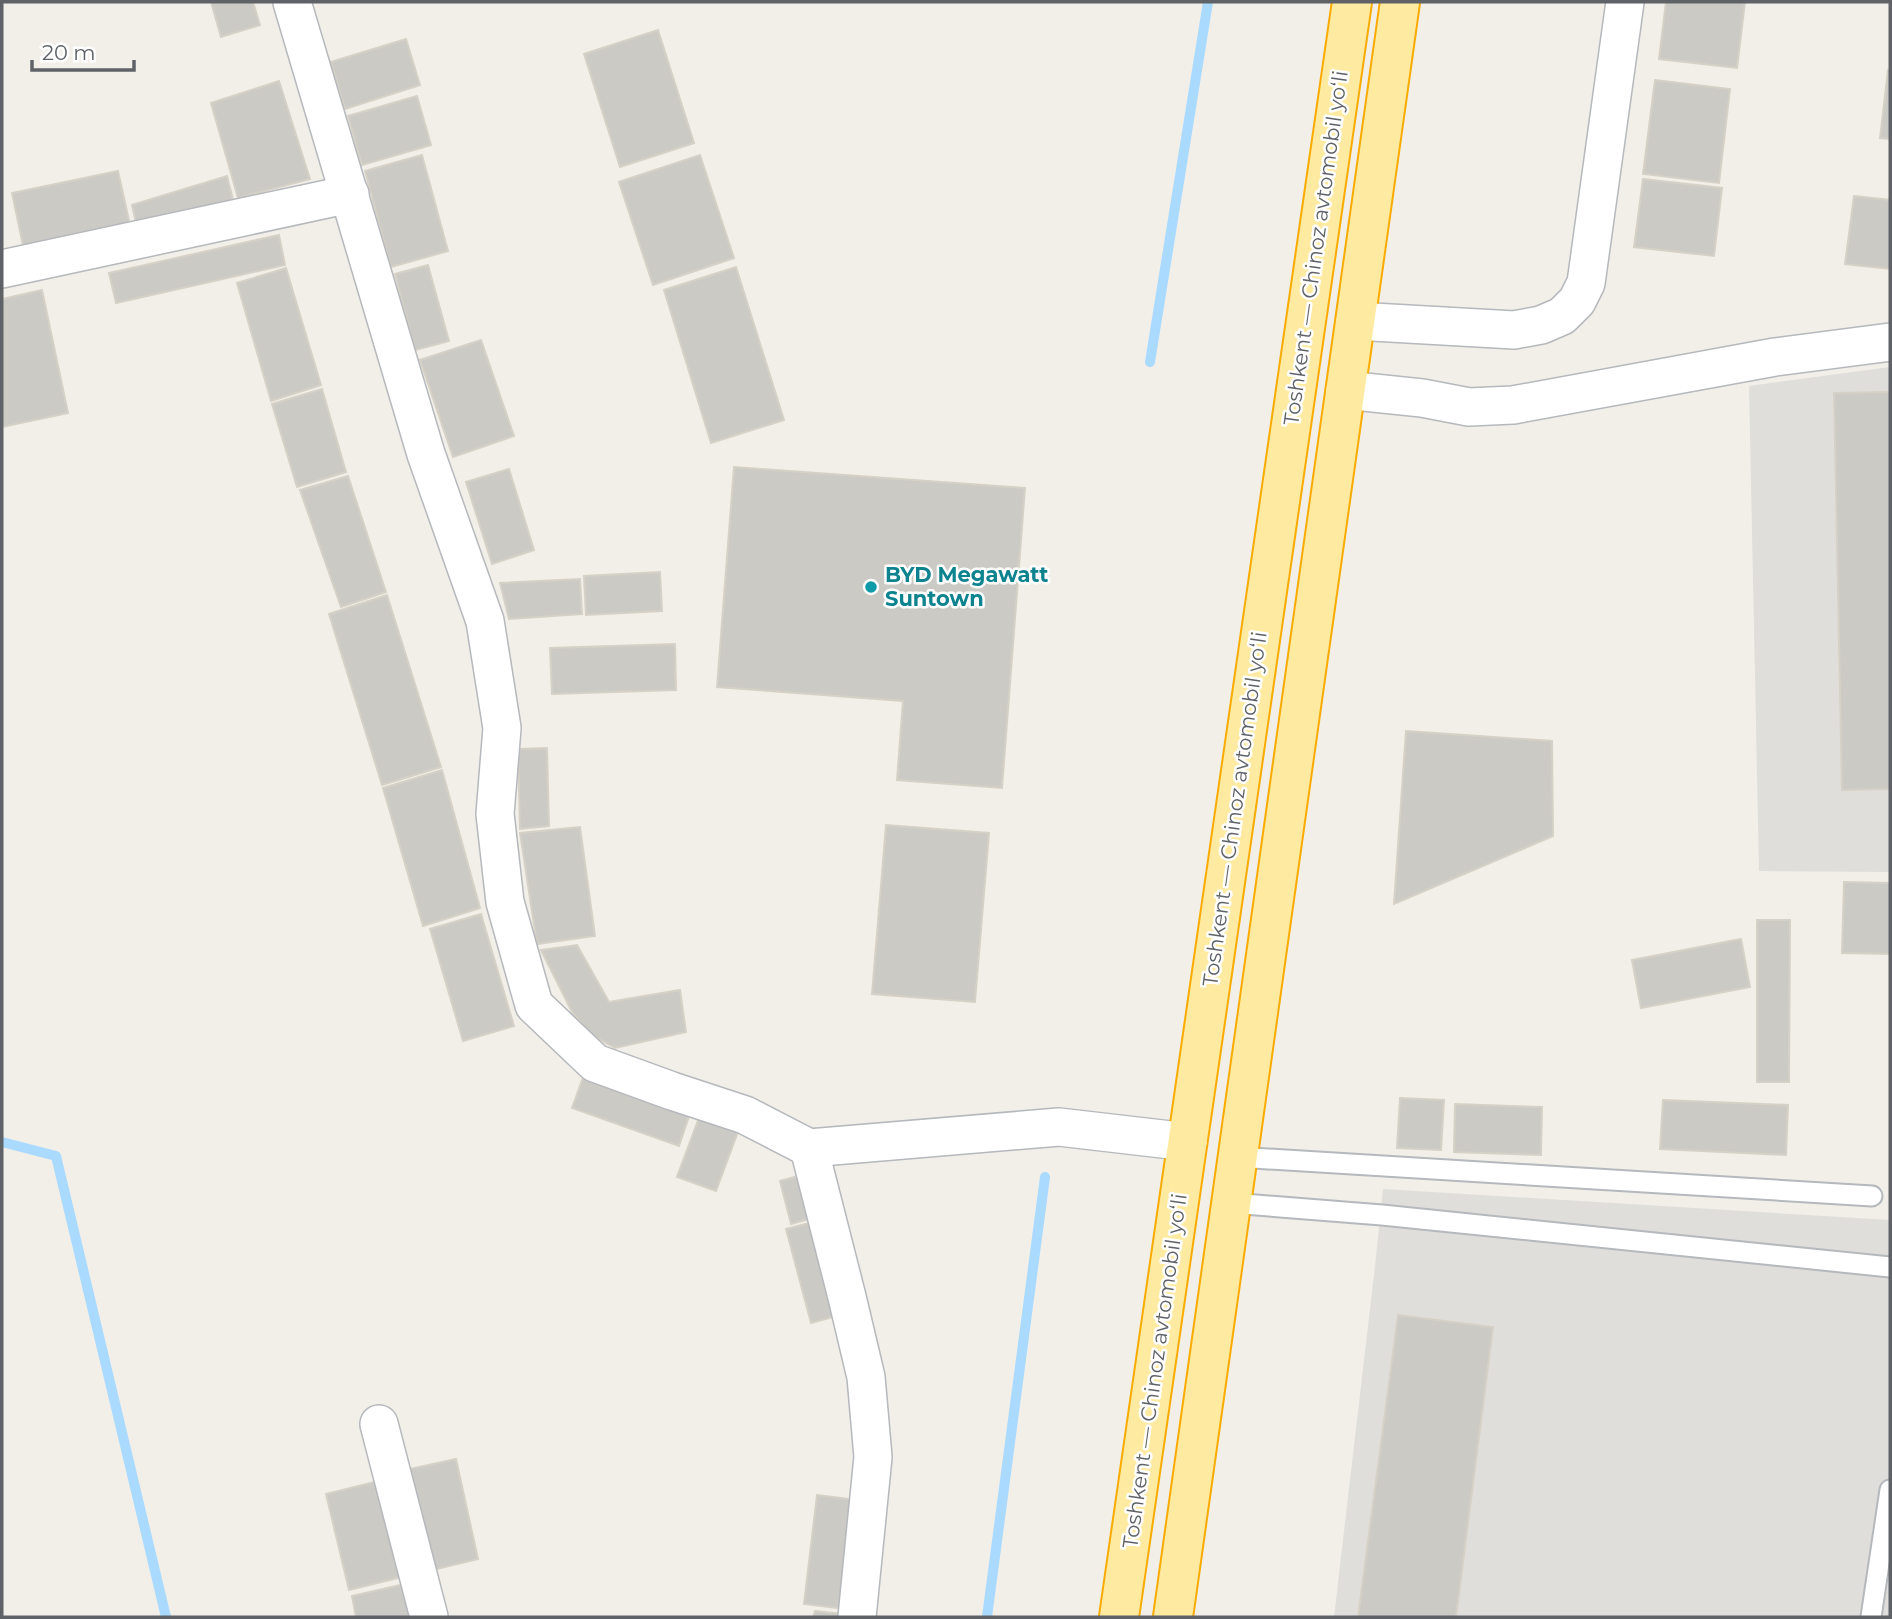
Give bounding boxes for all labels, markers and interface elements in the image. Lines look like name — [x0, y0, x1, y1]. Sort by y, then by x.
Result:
scale bar — [32, 28, 133, 72]
text: 20 m — [42, 40, 96, 65]
street label: Toshkent — Chinoz avtomobil yoʻli — [1278, 69, 1353, 427]
place label: BYD Megawatt Suntown — [885, 562, 1048, 611]
marker: BYD Megawatt Suntown — [863, 579, 879, 595]
street label: Toshkent — Chinoz avtomobil yoʻli — [1197, 630, 1272, 988]
street label: Toshkent — Chinoz avtomobil yoʻli — [1117, 1192, 1192, 1550]

